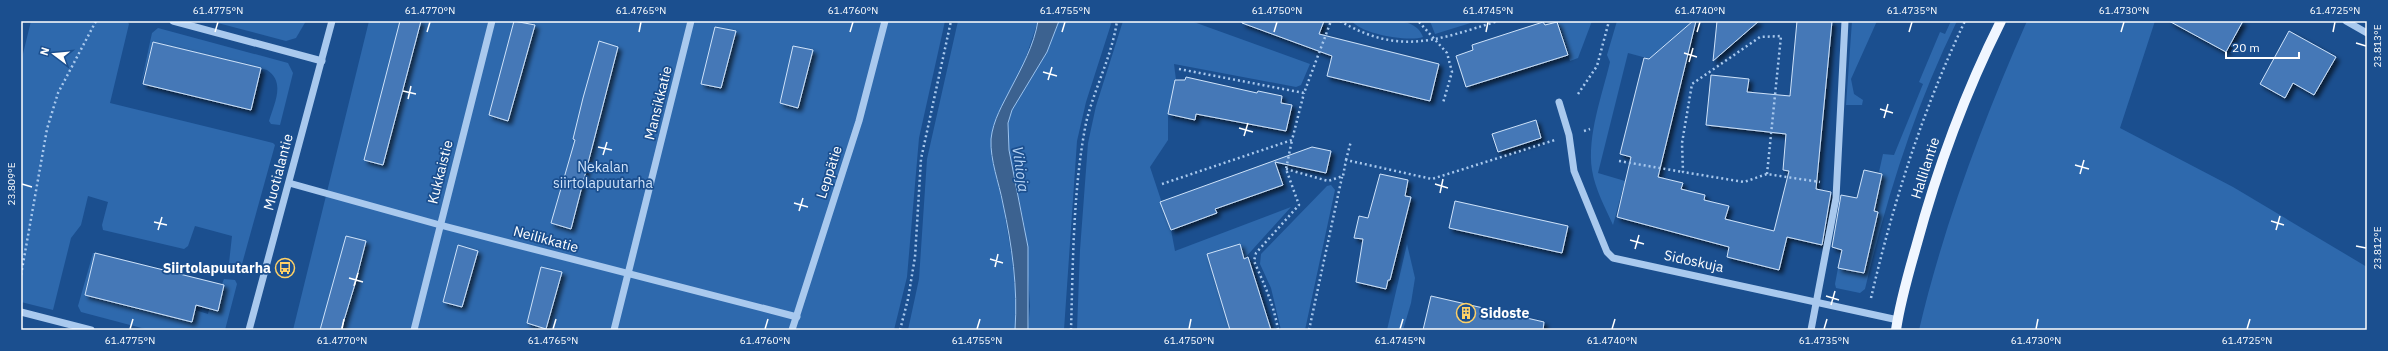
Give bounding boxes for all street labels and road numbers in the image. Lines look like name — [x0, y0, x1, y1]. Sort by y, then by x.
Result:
street label: Mansikkatie — [640, 64, 676, 142]
street label: Muotialantie — [259, 132, 297, 212]
street label: Hallilantie — [1907, 135, 1944, 201]
street label: Kukkaistie — [423, 138, 457, 206]
street label: Leppätie — [812, 143, 846, 201]
street label: Neilikkatie — [511, 222, 581, 256]
street label: Sidoskuja — [1663, 246, 1726, 276]

